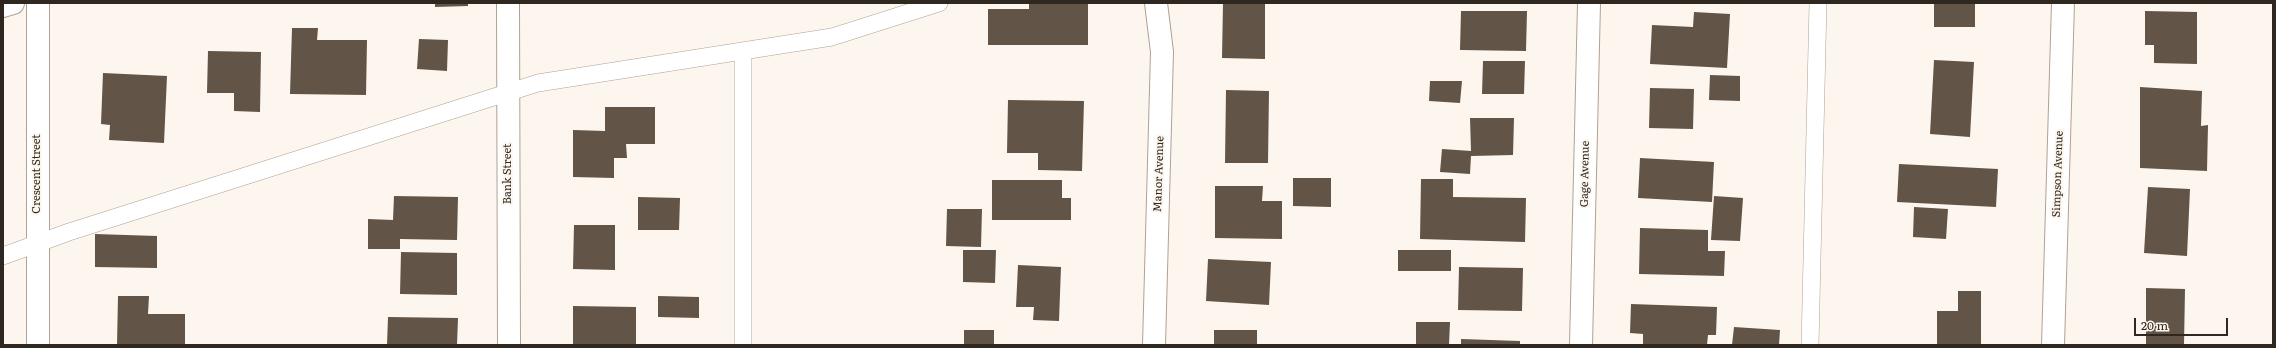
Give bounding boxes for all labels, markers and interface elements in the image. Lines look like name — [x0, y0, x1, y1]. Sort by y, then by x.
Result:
street label: Simpson Avenue — [2050, 130, 2066, 218]
street label: Crescent Street — [30, 134, 44, 214]
street label: Manor Avenue — [1151, 136, 1167, 212]
street label: Gage Avenue — [1578, 141, 1592, 207]
street label: Bank Street — [501, 144, 515, 204]
scale bar — [2136, 310, 2230, 336]
text: 20 m — [2141, 316, 2168, 334]

